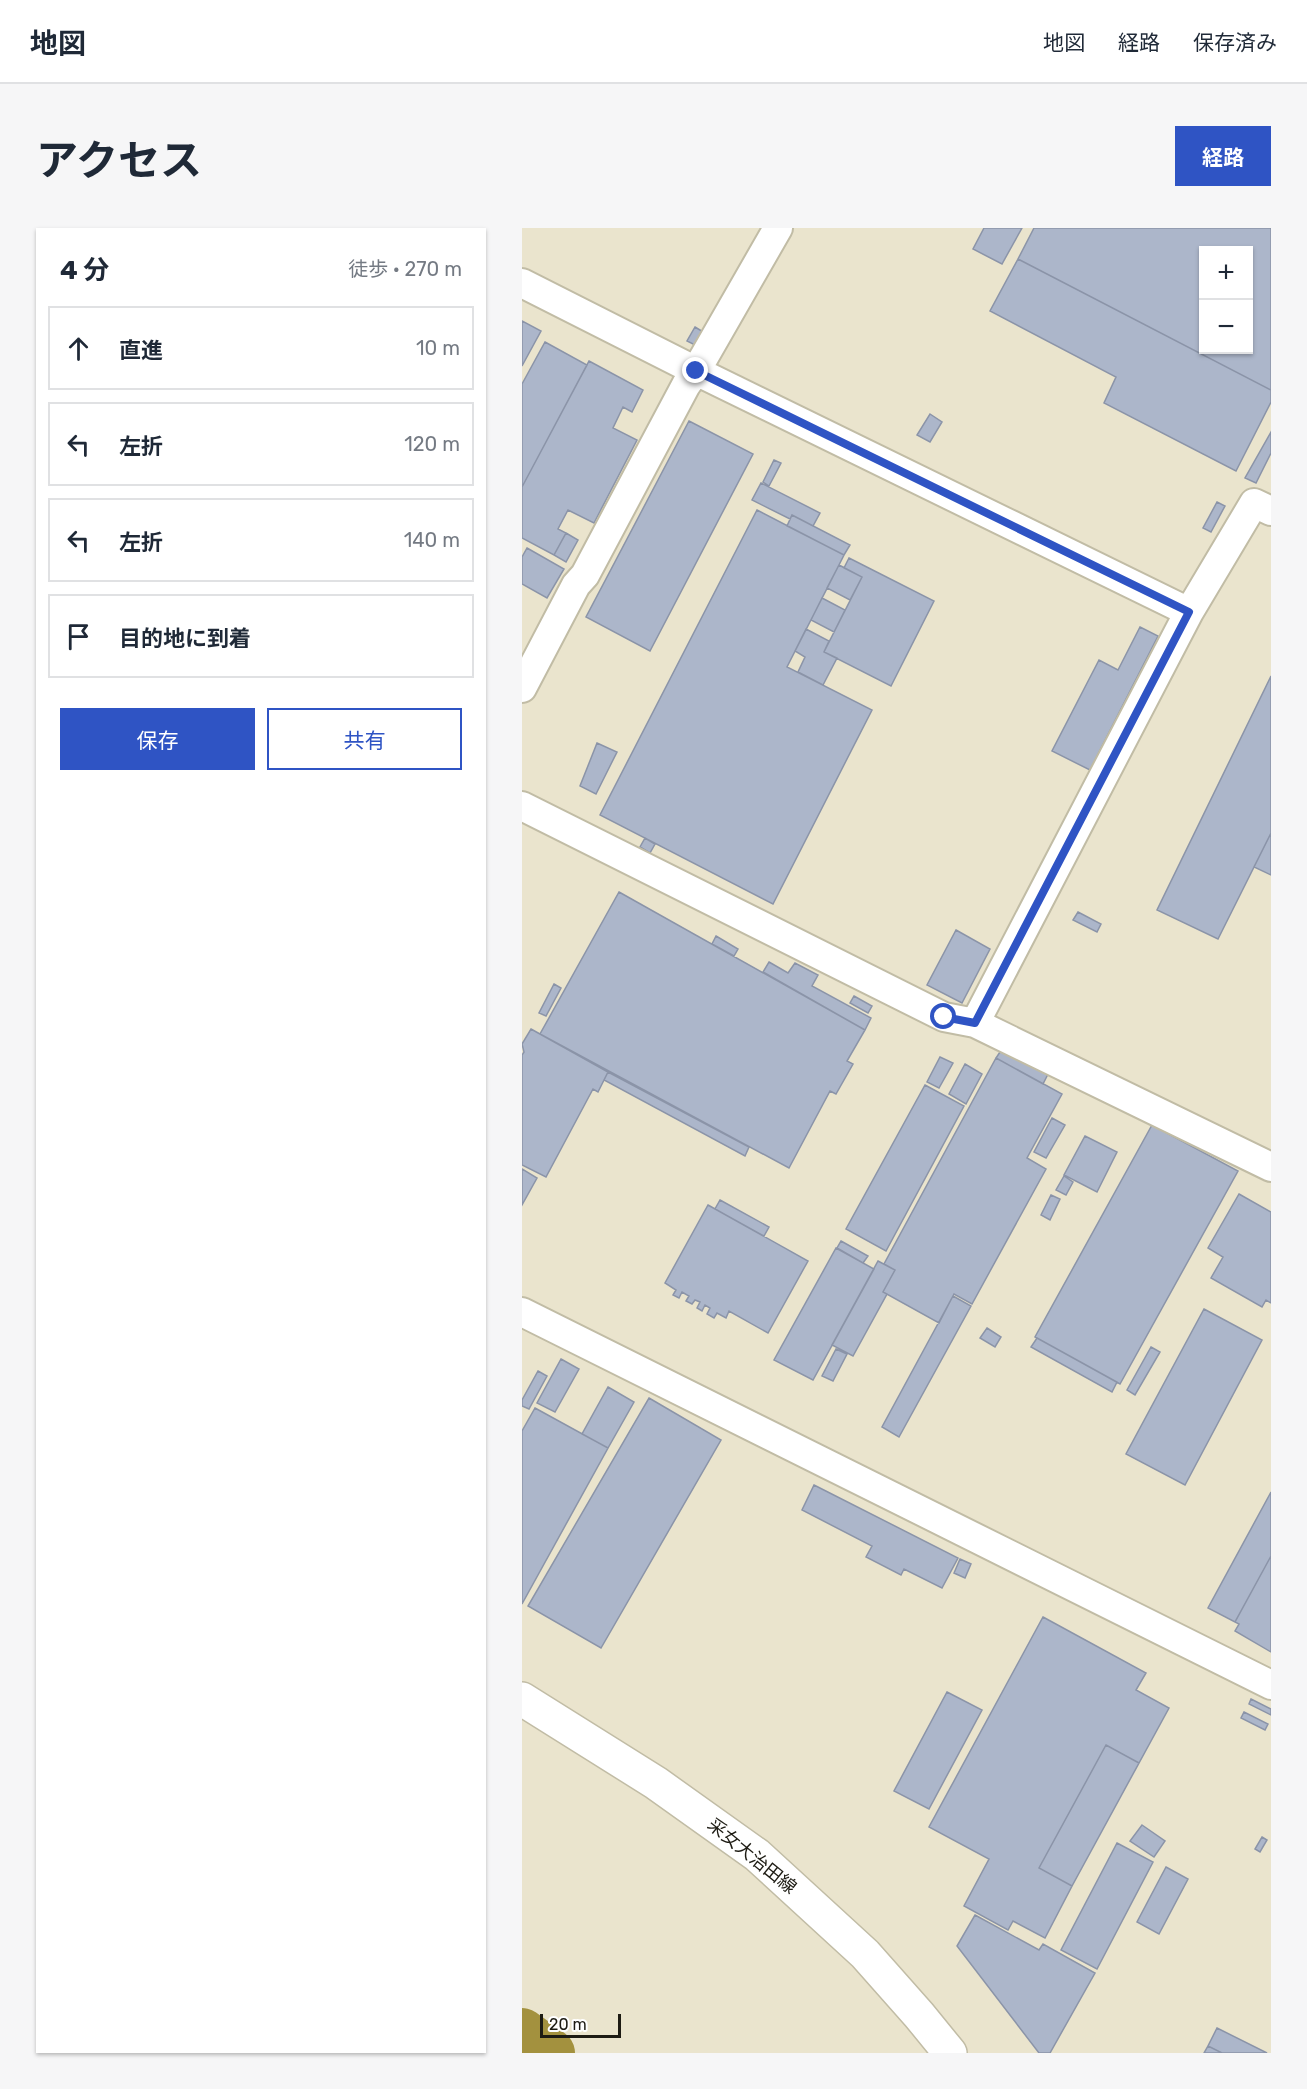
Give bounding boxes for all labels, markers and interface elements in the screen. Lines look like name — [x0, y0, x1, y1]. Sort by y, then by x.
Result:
text: 地図 — [30, 27, 86, 60]
text: 地図 — [1043, 30, 1085, 55]
text: 経路 — [1118, 30, 1160, 55]
text: 保存済み — [1193, 30, 1277, 55]
button: 経路 — [1175, 126, 1271, 186]
text: アクセス — [36, 136, 202, 186]
map controls — [1199, 246, 1253, 354]
button: + — [1199, 246, 1253, 300]
text: 4 分 — [60, 255, 109, 286]
text: 徒歩 · 270 m — [348, 257, 462, 281]
button: − — [1199, 300, 1253, 354]
icon: ahead — [62, 332, 95, 365]
text: 10 m — [416, 336, 460, 360]
text: 直進 — [119, 337, 163, 364]
route end — [682, 357, 708, 383]
icon: left — [62, 428, 95, 461]
text: 120 m — [404, 432, 460, 456]
text: 左折 — [119, 433, 163, 460]
icon: left — [62, 524, 95, 557]
text: 140 m — [404, 528, 460, 552]
text: 左折 — [119, 529, 163, 556]
icon: arrive — [62, 620, 95, 653]
text: 目的地に到着 — [119, 625, 251, 652]
button: 保存 — [60, 708, 255, 770]
button: 共有 — [267, 708, 462, 770]
route start — [930, 1003, 956, 1029]
street label: 采女大治田線 — [703, 1813, 801, 1899]
scale bar — [540, 2011, 621, 2038]
text: 20 m — [549, 2015, 587, 2034]

